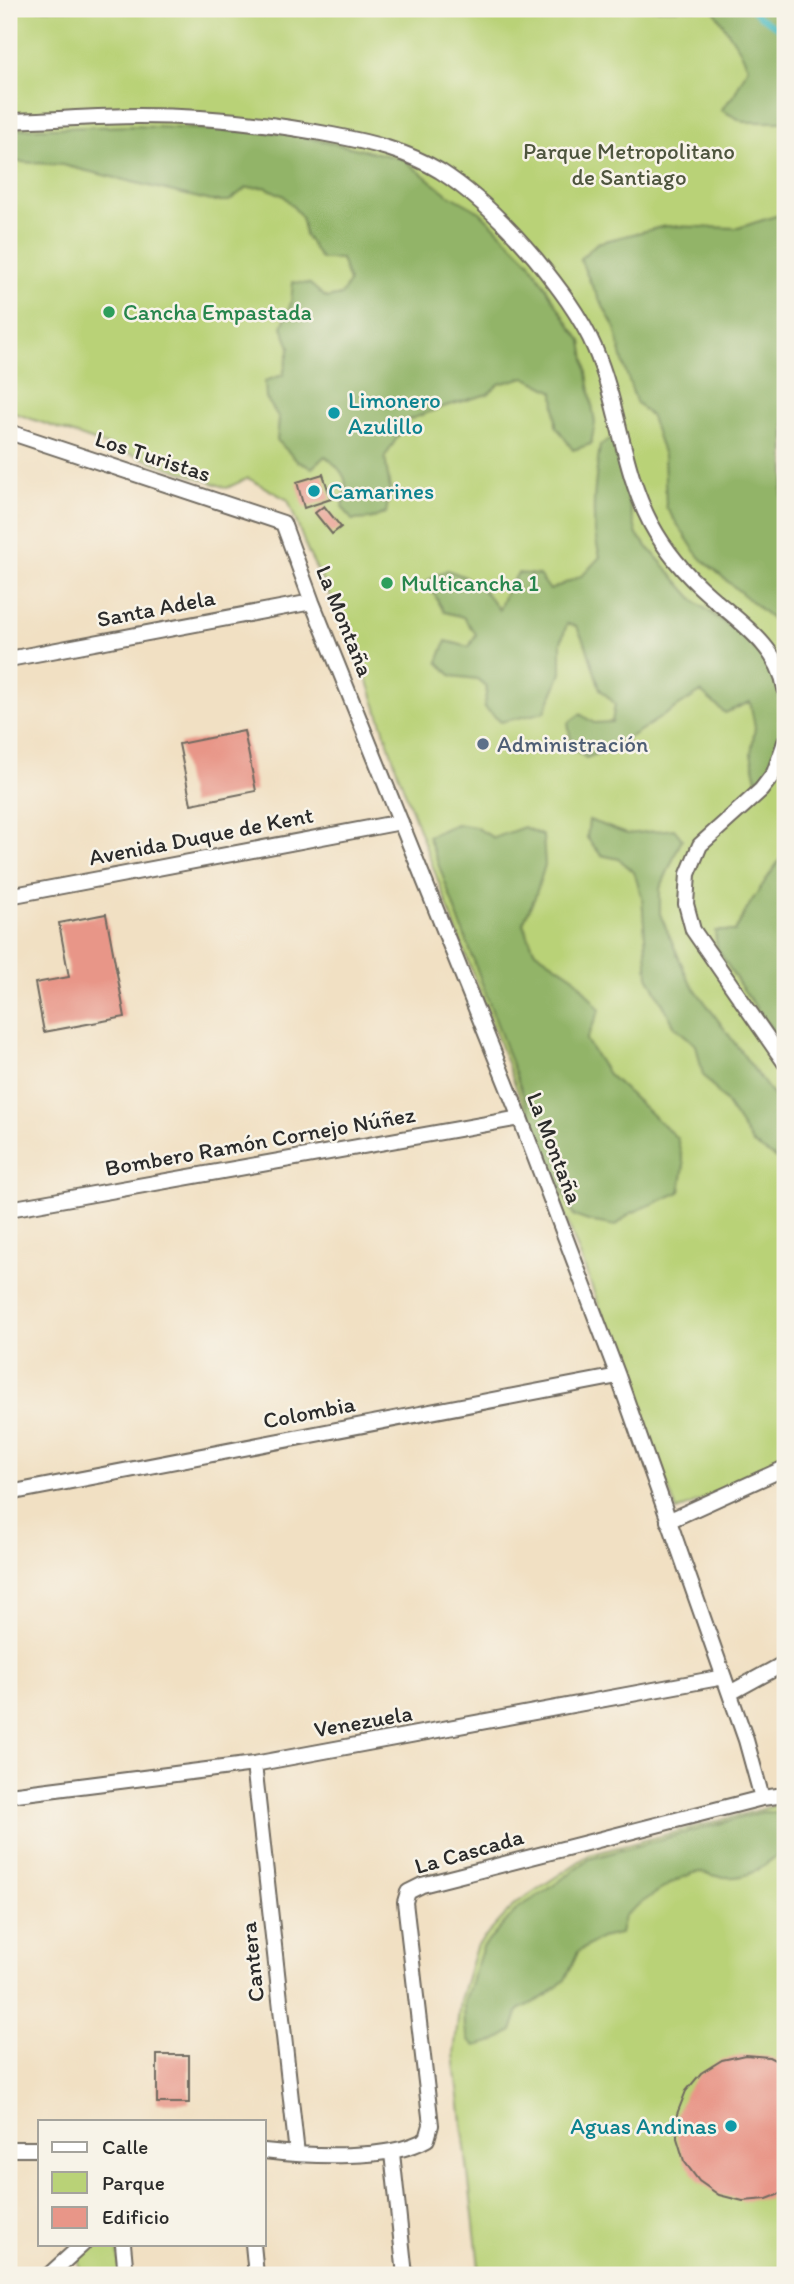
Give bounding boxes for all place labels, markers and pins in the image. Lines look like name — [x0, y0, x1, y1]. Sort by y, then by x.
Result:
place label: Cancha Empastada — [123, 298, 312, 326]
marker: Cancha Empastada — [101, 304, 117, 320]
place label: Limonero Azulillo — [348, 386, 441, 440]
marker: Limonero Azulillo — [326, 405, 342, 421]
place label: Camarines — [328, 477, 434, 505]
marker: Camarines — [306, 483, 322, 499]
place label: Multicancha 1 — [401, 569, 539, 597]
marker: Multicancha 1 — [379, 575, 395, 591]
place label: Administración — [497, 730, 648, 758]
marker: Administración — [475, 736, 491, 752]
place label: Aguas Andinas — [570, 2112, 717, 2140]
marker: Aguas Andinas — [723, 2118, 739, 2134]

